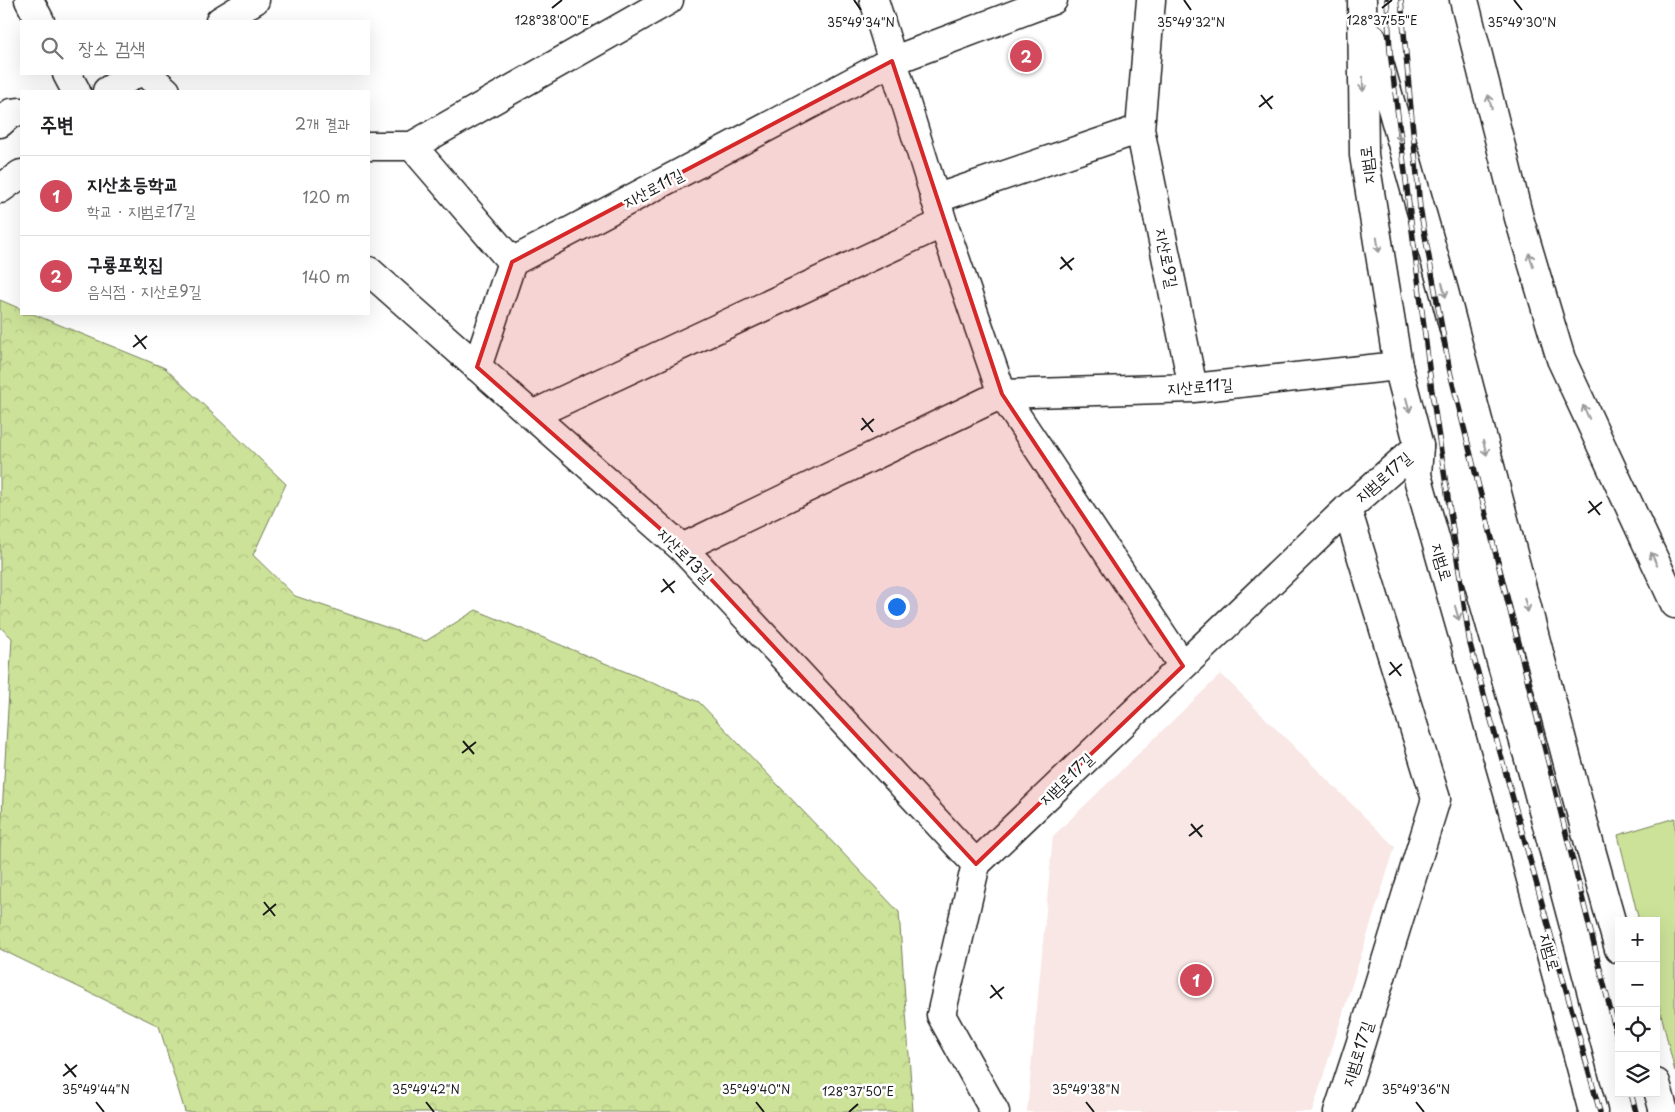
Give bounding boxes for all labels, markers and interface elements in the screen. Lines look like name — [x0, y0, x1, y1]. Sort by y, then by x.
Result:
text: 128°38'00"E — [515, 11, 589, 29]
text: 128°37'55"E — [1346, 11, 1418, 29]
text: 35°49'34"N — [827, 13, 895, 31]
text: 35°49'32"N — [1157, 13, 1225, 31]
text: 35°49'30"N — [1488, 13, 1556, 31]
search box — [20, 20, 370, 75]
text: 장소 검색 — [78, 33, 145, 61]
icon: search — [38, 34, 66, 62]
pin: 2 — [1010, 37, 1042, 75]
one-way arrow — [1358, 75, 1368, 91]
one-way arrow — [1485, 95, 1494, 111]
text: 주변 — [40, 107, 74, 139]
text: 2개 결과 — [295, 111, 350, 135]
one-way arrow — [1395, 126, 1405, 142]
street label: 지범로 — [1352, 145, 1380, 186]
street label: 지산로11길 — [618, 161, 687, 213]
text: 지산초등학교 — [87, 169, 179, 197]
text: 1 — [52, 184, 60, 208]
text: 120 m — [303, 184, 350, 208]
text: 학교 · 지범로17길 — [87, 198, 196, 222]
street label: 지산로9길 — [1150, 226, 1186, 290]
one-way arrow — [1374, 237, 1384, 253]
text: 구룡포횟집 — [87, 249, 163, 277]
one-way arrow — [1526, 252, 1536, 268]
text: 2 — [50, 264, 62, 288]
text: 140 m — [302, 264, 350, 288]
text: 음식점 · 지산로9길 — [87, 278, 201, 302]
one-way arrow — [1440, 282, 1449, 298]
street label: 지산로11길 — [1166, 371, 1234, 399]
one-way arrow — [1404, 396, 1413, 412]
one-way arrow — [1580, 405, 1590, 420]
one-way arrow — [1481, 439, 1490, 455]
street label: 지범로17길 — [1349, 445, 1416, 508]
street label: 지산로13길 — [653, 521, 719, 587]
street label: 지범로 — [1426, 540, 1460, 584]
one-way arrow — [1649, 552, 1659, 567]
your location — [884, 594, 910, 620]
one-way arrow — [1522, 596, 1532, 612]
one-way arrow — [1452, 604, 1462, 620]
street label: 지범로17길 — [1033, 746, 1098, 810]
map controls — [1615, 917, 1660, 1097]
button: + — [1615, 917, 1660, 962]
street label: 지범로 — [1534, 930, 1568, 974]
pin: 1 — [1180, 961, 1212, 999]
button: − — [1615, 962, 1660, 1007]
button: locate — [1615, 1007, 1660, 1052]
street label: 지범로17길 — [1334, 1018, 1378, 1090]
button: layers — [1615, 1052, 1660, 1097]
text: 35°49'44"N — [62, 1080, 130, 1098]
text: 35°49'42"N — [392, 1080, 460, 1098]
text: 35°49'40"N — [722, 1080, 790, 1098]
text: 35°49'38"N — [1052, 1080, 1120, 1098]
text: 35°49'36"N — [1382, 1080, 1450, 1098]
text: 128°37'50"E — [822, 1082, 894, 1100]

